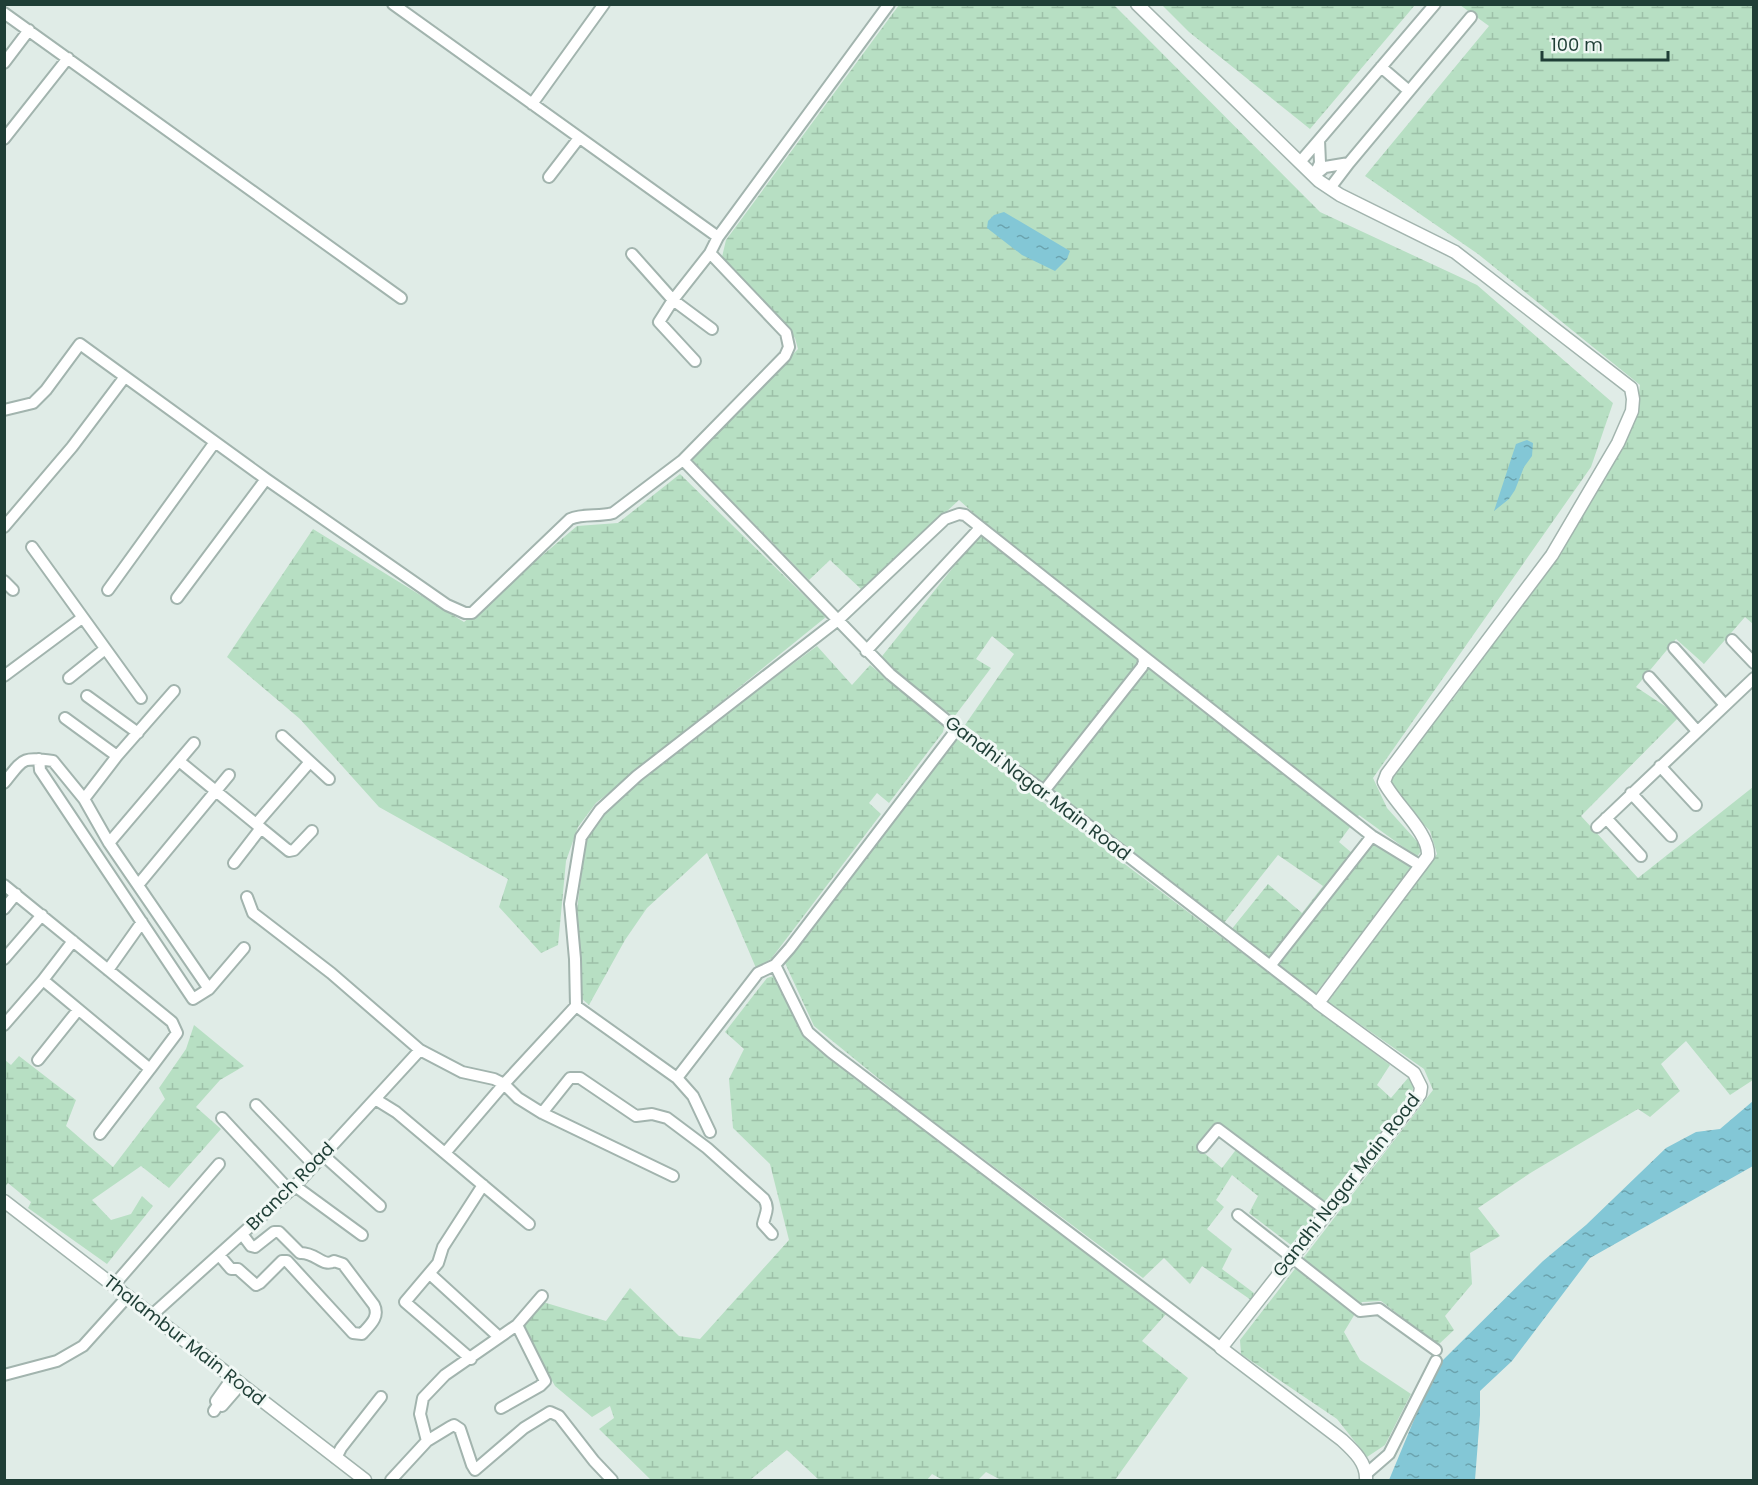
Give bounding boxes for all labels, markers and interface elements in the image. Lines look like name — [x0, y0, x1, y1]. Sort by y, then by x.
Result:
scale bar — [1542, 24, 1668, 62]
text: 100 m — [1551, 32, 1603, 57]
street label: Gandhi Nagar Main Road — [940, 710, 1136, 866]
street label: Gandhi Nagar Main Road — [1266, 1088, 1426, 1282]
street label: Branch Road — [240, 1136, 340, 1236]
street label: Thalambur Main Road — [99, 1269, 271, 1411]

